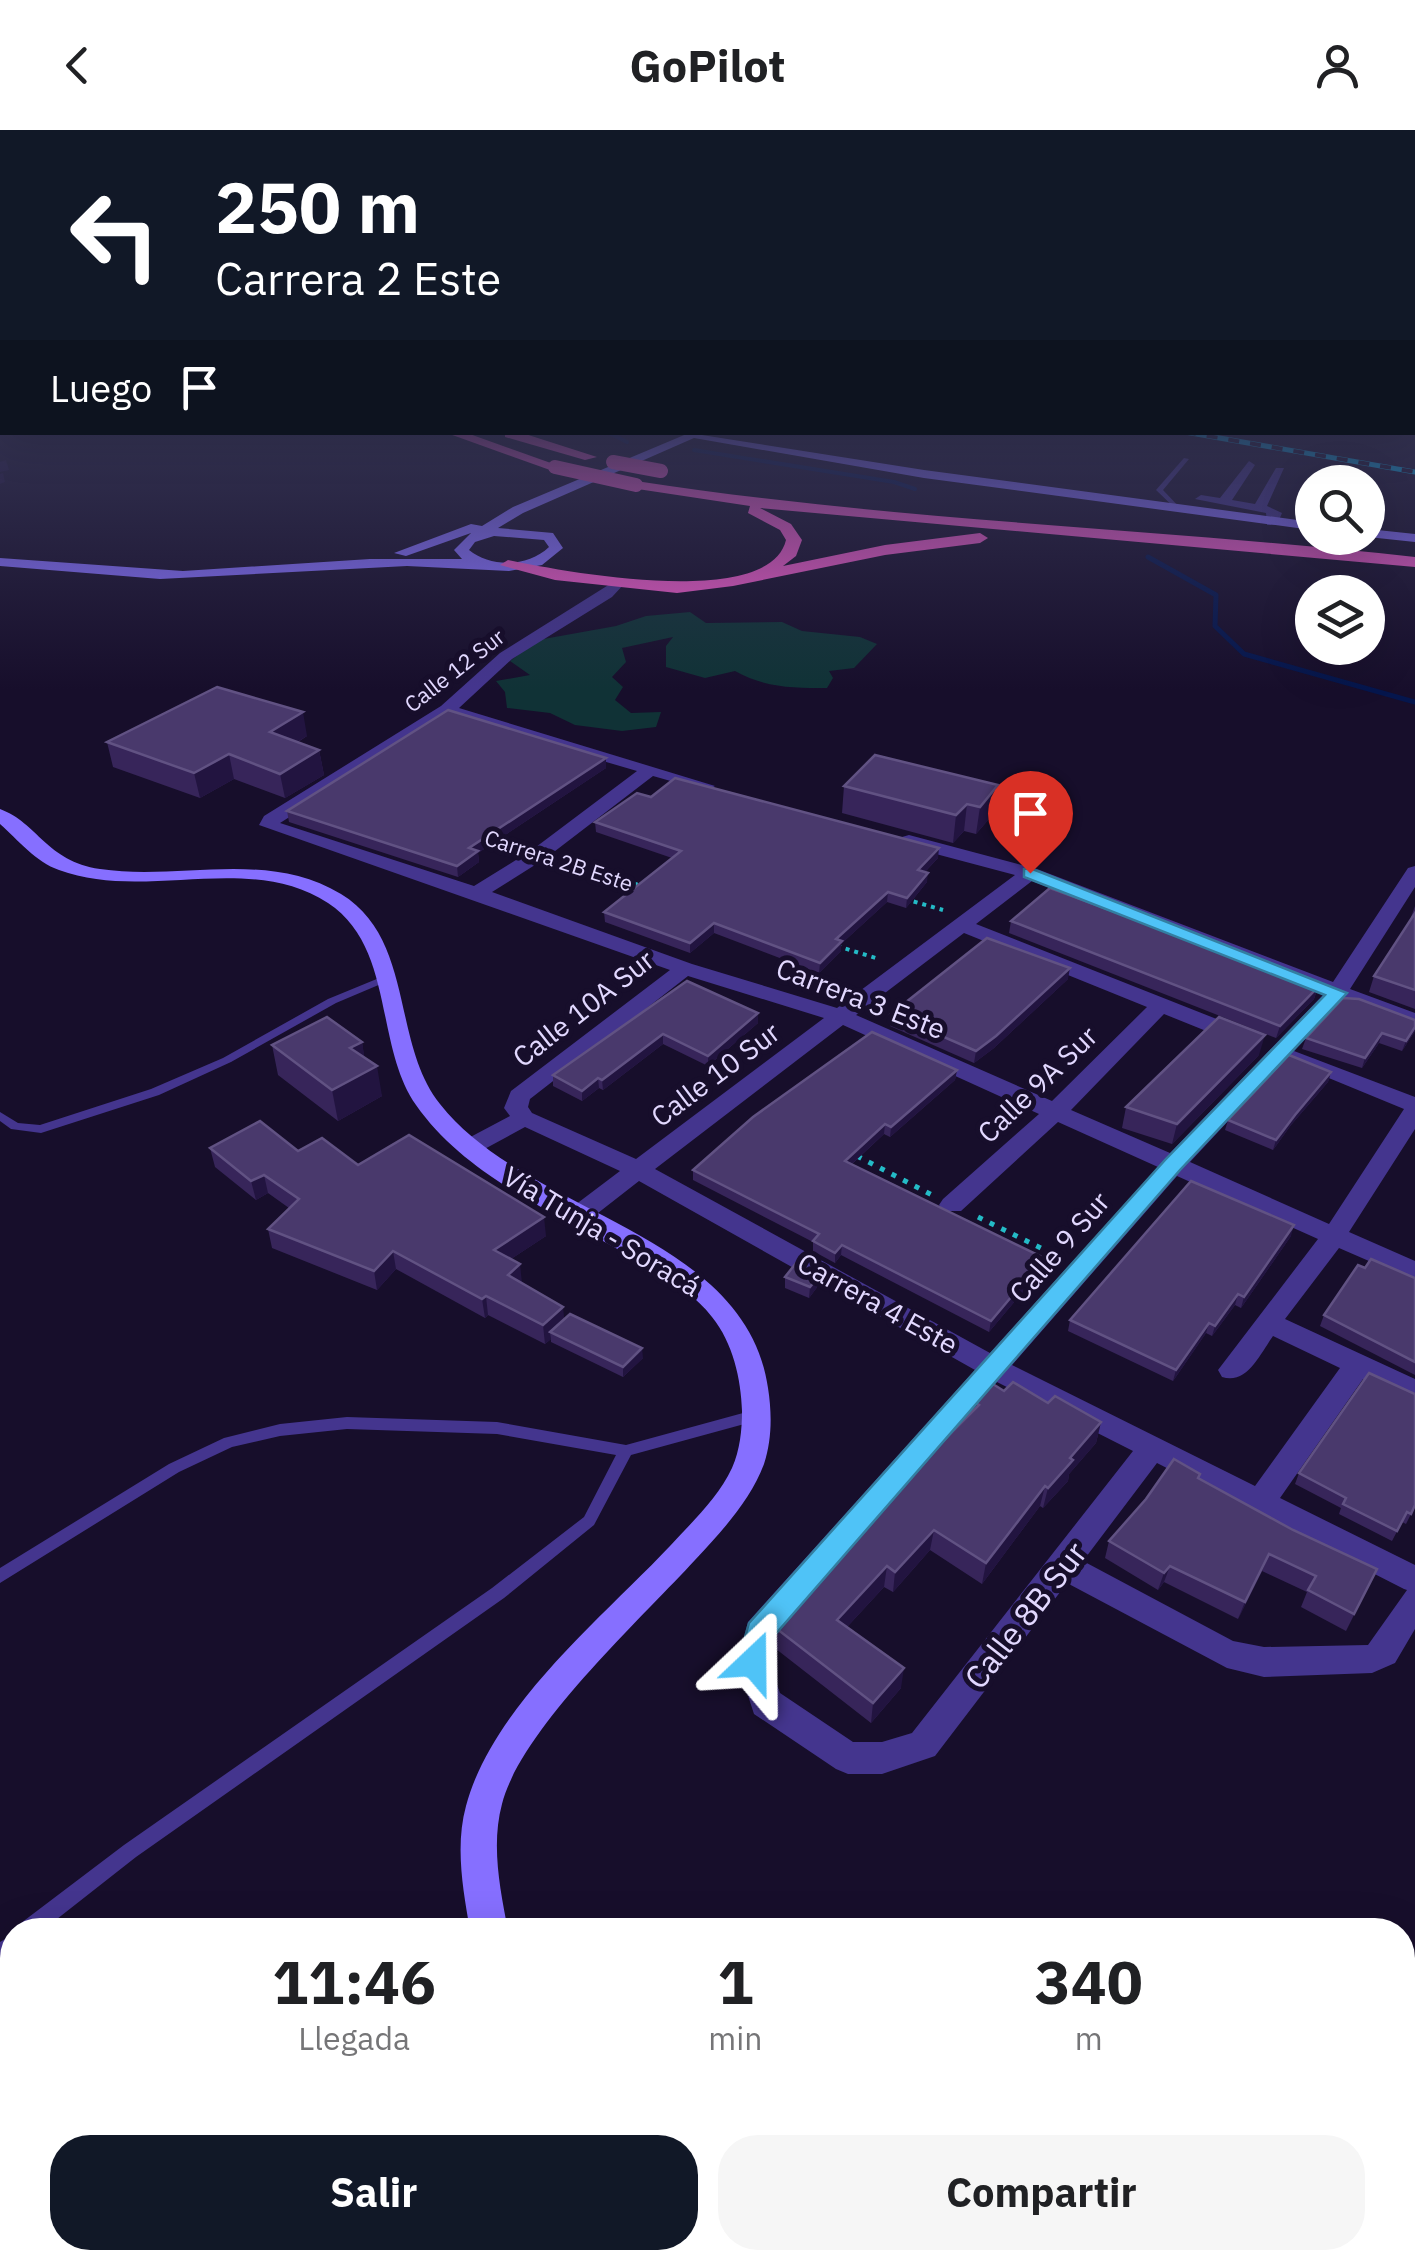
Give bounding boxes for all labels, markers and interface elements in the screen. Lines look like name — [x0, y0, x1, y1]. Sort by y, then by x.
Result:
text: GoPilot — [629, 36, 786, 94]
icon: back — [50, 38, 105, 93]
icon: person — [1310, 38, 1365, 93]
text: 250 m — [215, 161, 420, 252]
icon: left — [50, 170, 180, 300]
text: Carrera 2 Este — [215, 249, 501, 307]
icon: arrive — [172, 360, 227, 415]
text: Luego — [50, 363, 152, 412]
map controls — [1295, 465, 1385, 665]
button: search — [1295, 465, 1385, 555]
button: layers — [1295, 575, 1385, 665]
street label: Calle 12 Sur — [398, 622, 510, 718]
pin — [988, 771, 1073, 874]
icon: arrive — [1003, 786, 1058, 841]
street label: Carrera 2B Este — [481, 822, 637, 898]
street label: Calle 10A Sur — [505, 941, 661, 1075]
street label: Carrera 3 Este — [771, 949, 951, 1047]
street label: Calle 10 Sur — [643, 1013, 787, 1135]
street label: Calle 9A Sur — [969, 1017, 1105, 1151]
street label: Vía Tunja - Soracá — [496, 1157, 708, 1305]
street label: Calle 9 Sur — [1001, 1184, 1117, 1310]
street label: Carrera 4 Este — [791, 1244, 965, 1362]
street label: Calle 8B Sur — [954, 1533, 1096, 1697]
position arrow — [701, 1610, 805, 1714]
text: 11:46 — [272, 1942, 436, 2021]
text: 1 — [717, 1942, 753, 2021]
text: 340 — [1035, 1942, 1143, 2021]
text: Llegada — [298, 2017, 410, 2059]
text: min — [708, 2017, 762, 2059]
text: m — [1075, 2017, 1103, 2059]
button: Salir — [50, 2135, 698, 2250]
button: Compartir — [718, 2135, 1365, 2250]

